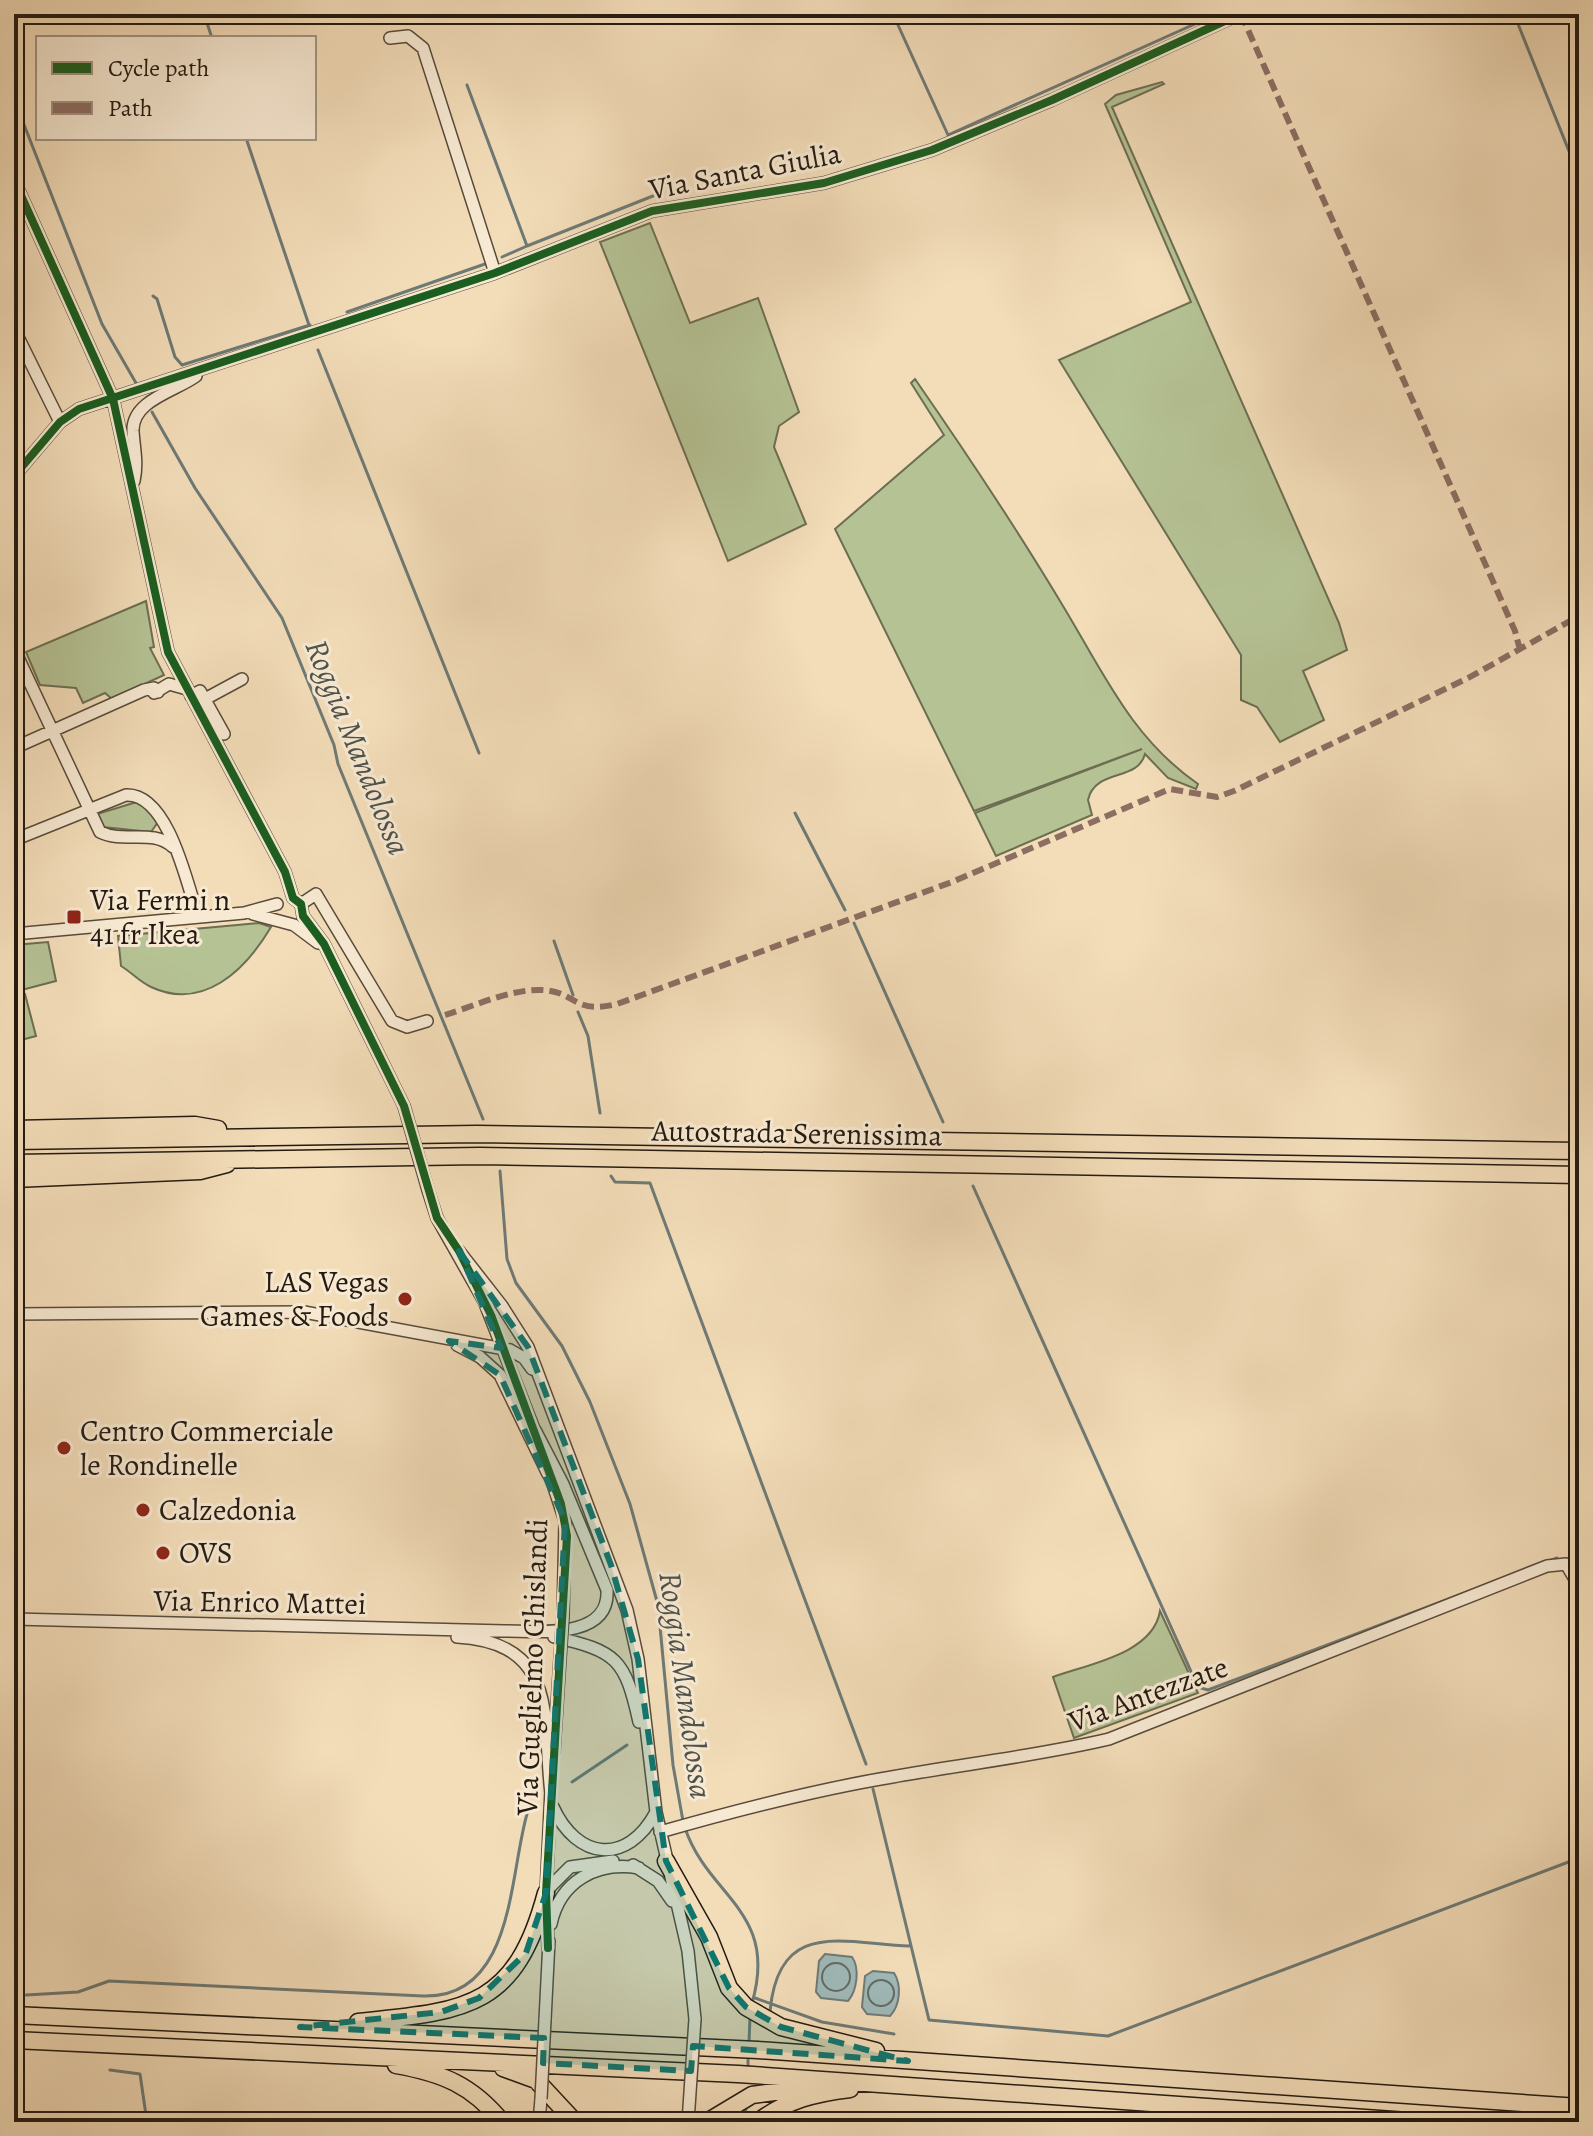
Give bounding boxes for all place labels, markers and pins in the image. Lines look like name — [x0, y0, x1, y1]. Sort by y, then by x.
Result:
place label: Via Fermi n 41 fr Ikea — [89, 880, 230, 954]
marker: Via Fermi n 41 fr Ikea — [65, 908, 83, 926]
place label: LAS Vegas Games & Foods — [200, 1262, 389, 1336]
marker: LAS Vegas Games & Foods — [396, 1290, 414, 1308]
place label: Centro Commerciale le Rondinelle — [80, 1411, 334, 1485]
marker: Centro Commerciale le Rondinelle — [55, 1439, 73, 1457]
place label: Calzedonia — [159, 1490, 296, 1530]
marker: Calzedonia — [134, 1501, 152, 1519]
place label: OVS — [179, 1533, 233, 1573]
marker: OVS — [154, 1544, 172, 1562]

